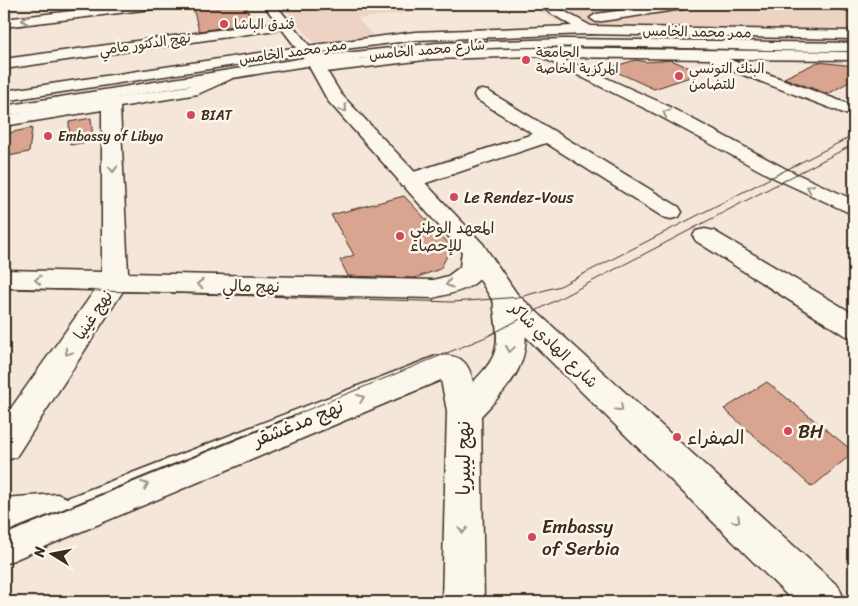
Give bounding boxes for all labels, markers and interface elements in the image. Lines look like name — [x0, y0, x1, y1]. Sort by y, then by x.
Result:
place label: فندق الباشا — [234, 12, 295, 37]
one-way arrow — [21, 15, 29, 25]
marker: فندق الباشا — [218, 18, 230, 30]
street label: ممر محمد الخامس — [642, 19, 752, 45]
street label: نهج الدكتور مامي — [98, 25, 192, 63]
street label: ممر محمد الخامس — [237, 32, 349, 72]
street label: شارع محمد الخامس — [368, 32, 486, 68]
place label: الجامعة المركزية الخاصة — [536, 40, 619, 81]
marker: الجامعة المركزية الخاصة — [520, 54, 532, 66]
place label: البنك التونسي للتضامن — [689, 56, 764, 97]
marker: البنك التونسي للتضامن — [673, 70, 685, 82]
place label: BIAT — [201, 103, 233, 128]
one-way arrow — [339, 103, 348, 112]
marker: BIAT — [185, 109, 197, 121]
one-way arrow — [662, 109, 671, 119]
place label: Embassy of Libya — [58, 124, 163, 149]
marker: Embassy of Libya — [42, 130, 54, 142]
one-way arrow — [107, 165, 118, 173]
place label: Le Rendez-Vous — [464, 183, 574, 212]
one-way arrow — [806, 183, 815, 194]
marker: Le Rendez-Vous — [448, 191, 460, 203]
place label: المعهد الوطني للإحصاء — [410, 213, 494, 260]
marker: المعهد الوطني للإحصاء — [394, 230, 406, 242]
street label: نهج مالي — [222, 271, 280, 301]
one-way arrow — [33, 275, 41, 286]
one-way arrow — [196, 279, 204, 290]
one-way arrow — [446, 279, 454, 289]
street label: نهج غينيا — [66, 284, 120, 346]
street label: شارع الهادي شاكر — [501, 293, 605, 395]
one-way arrow — [65, 346, 75, 355]
one-way arrow — [505, 346, 516, 354]
street label: نهج مدغشقر — [245, 390, 349, 457]
one-way arrow — [356, 394, 365, 404]
one-way arrow — [614, 402, 623, 411]
place label: BH — [798, 415, 824, 448]
street label: نهج ليبيريا — [447, 421, 480, 495]
place label: الصفراء — [687, 421, 744, 454]
marker: BH — [782, 425, 794, 437]
marker: الصفراء — [671, 431, 683, 443]
one-way arrow — [141, 480, 149, 490]
place label: Embassy of Serbia — [542, 510, 620, 565]
one-way arrow — [732, 514, 741, 523]
one-way arrow — [458, 526, 468, 534]
north arrow — [28, 528, 78, 578]
marker: Embassy of Serbia — [526, 531, 538, 543]
text: N — [26, 545, 53, 560]

